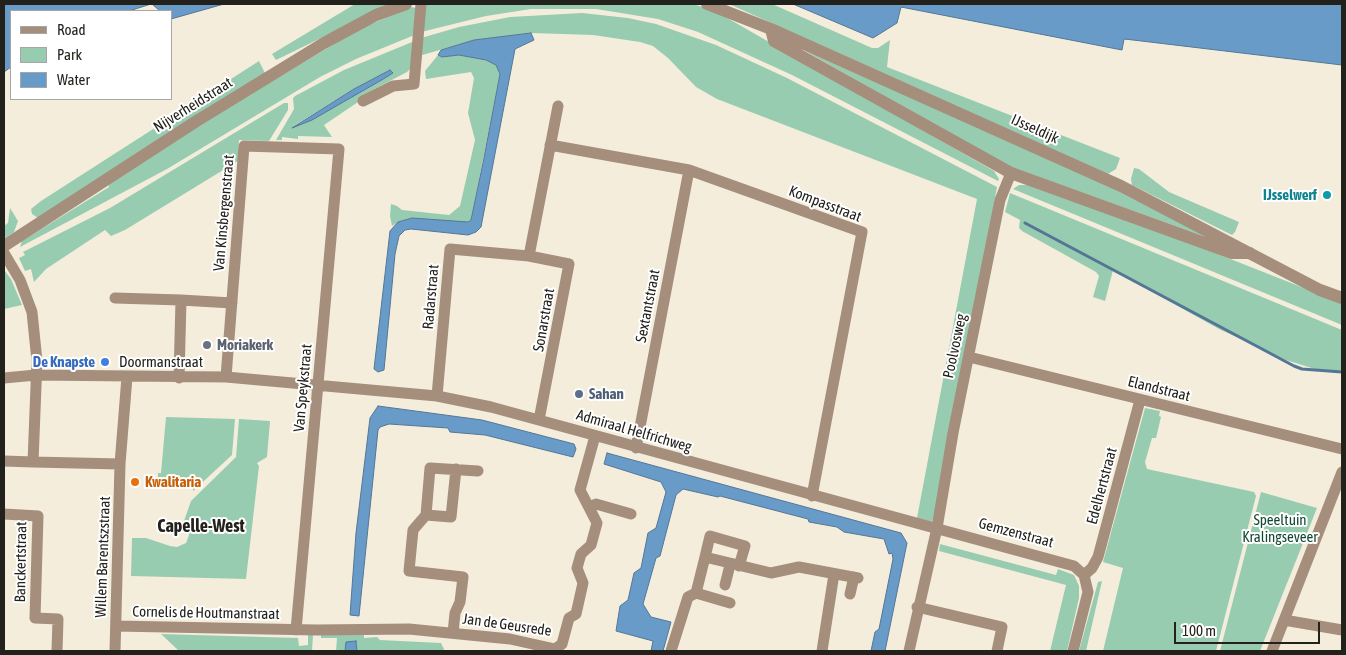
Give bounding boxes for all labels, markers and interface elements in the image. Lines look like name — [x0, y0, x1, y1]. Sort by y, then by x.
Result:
legend — [10, 10, 172, 100]
text: Road — [57, 21, 86, 38]
text: Park — [57, 46, 82, 63]
text: Water — [57, 71, 90, 88]
street label: Nijverheidstraat — [150, 74, 236, 136]
street label: IJsseldijk — [1008, 111, 1062, 147]
street label: Van Kinsbergenstraat — [210, 154, 238, 272]
street label: Kompasstraat — [786, 182, 864, 226]
place label: IJsselwerf — [1263, 186, 1317, 204]
marker: IJsselwerf — [1321, 189, 1333, 201]
street label: Radarstraat — [419, 264, 443, 330]
street label: Sextantstraat — [632, 268, 664, 344]
street label: Sonarstraat — [530, 287, 558, 353]
street label: Poolvosweg — [939, 312, 971, 380]
place label: Moriakerk — [217, 336, 273, 354]
marker: Moriakerk — [201, 339, 213, 351]
street label: Van Speykstraat — [290, 343, 316, 433]
place label: De Knapste — [33, 353, 95, 371]
street label: Doormanstraat — [119, 353, 203, 371]
marker: De Knapste — [99, 356, 111, 368]
street label: Elandstraat — [1126, 373, 1192, 405]
place label: Sahan — [589, 385, 624, 403]
marker: Sahan — [573, 388, 585, 400]
street label: Admiraal Helfrichweg — [574, 406, 694, 456]
street label: Edelhertstraat — [1083, 446, 1121, 526]
place label: Kwalitaria — [145, 473, 201, 491]
marker: Kwalitaria — [129, 476, 141, 488]
street label: Willem Barentszstraat — [92, 496, 114, 618]
park label: Speeltuin Kralingseveer — [1242, 511, 1318, 546]
street label: Gemzenstraat — [977, 514, 1055, 552]
district label: Capelle-West — [157, 515, 245, 537]
street label: Banckertstraat — [11, 522, 31, 602]
street label: Cornelis de Houtmanstraat — [132, 603, 280, 623]
street label: Jan de Geusrede — [461, 610, 553, 640]
scale bar — [1176, 612, 1322, 644]
text: 100 m — [1182, 622, 1216, 639]

